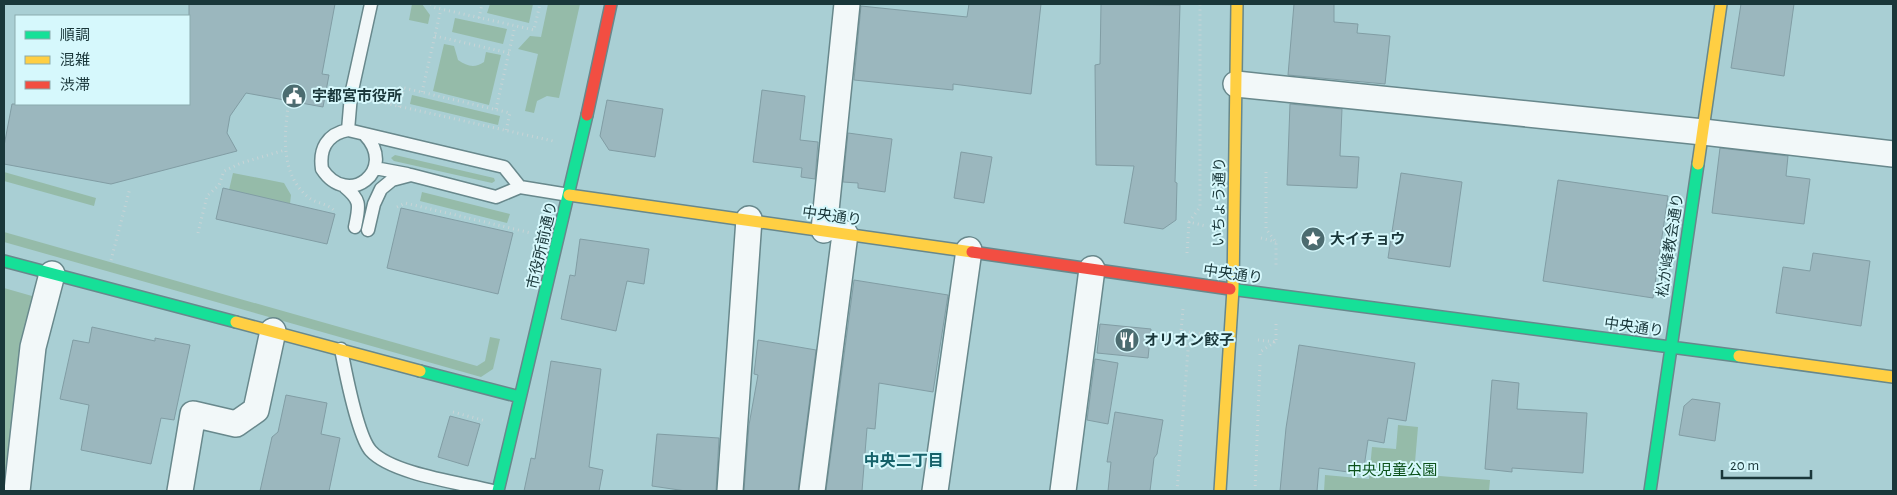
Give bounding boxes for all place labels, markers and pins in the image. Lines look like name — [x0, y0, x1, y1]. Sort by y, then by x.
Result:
public building icon: 宇都宮市役所 — [281, 83, 307, 109]
place label: 宇都宮市役所 — [312, 88, 402, 104]
place icon: 大イチョウ — [1300, 226, 1326, 252]
place label: 大イチョウ — [1330, 231, 1405, 247]
restaurant icon: オリオン餃子 — [1114, 327, 1140, 353]
place label: オリオン餃子 — [1144, 332, 1234, 348]

